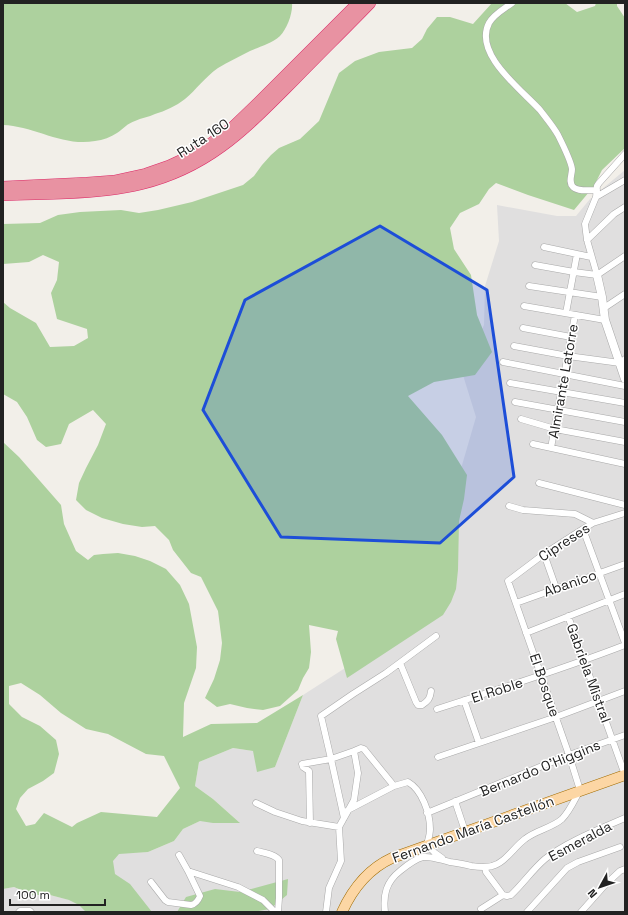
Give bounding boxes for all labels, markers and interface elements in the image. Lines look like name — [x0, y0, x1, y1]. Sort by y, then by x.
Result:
street label: Ruta 160 — [173, 114, 233, 162]
street label: Almirante Latorre — [544, 322, 582, 440]
street label: Cipreses — [535, 519, 593, 565]
street label: Abanico — [541, 566, 599, 600]
street label: Gabriela Mistral — [563, 621, 615, 725]
street label: El Bosque — [526, 651, 564, 719]
street label: El Roble — [469, 673, 525, 707]
street label: Bernardo O'Higgins — [477, 736, 603, 800]
street label: Fernando María Castellón — [390, 791, 556, 867]
street label: Esmeralda — [545, 817, 615, 865]
north arrow — [580, 867, 620, 907]
scale bar — [10, 881, 105, 907]
text: N — [585, 886, 600, 901]
text: 100 m — [16, 887, 50, 903]

